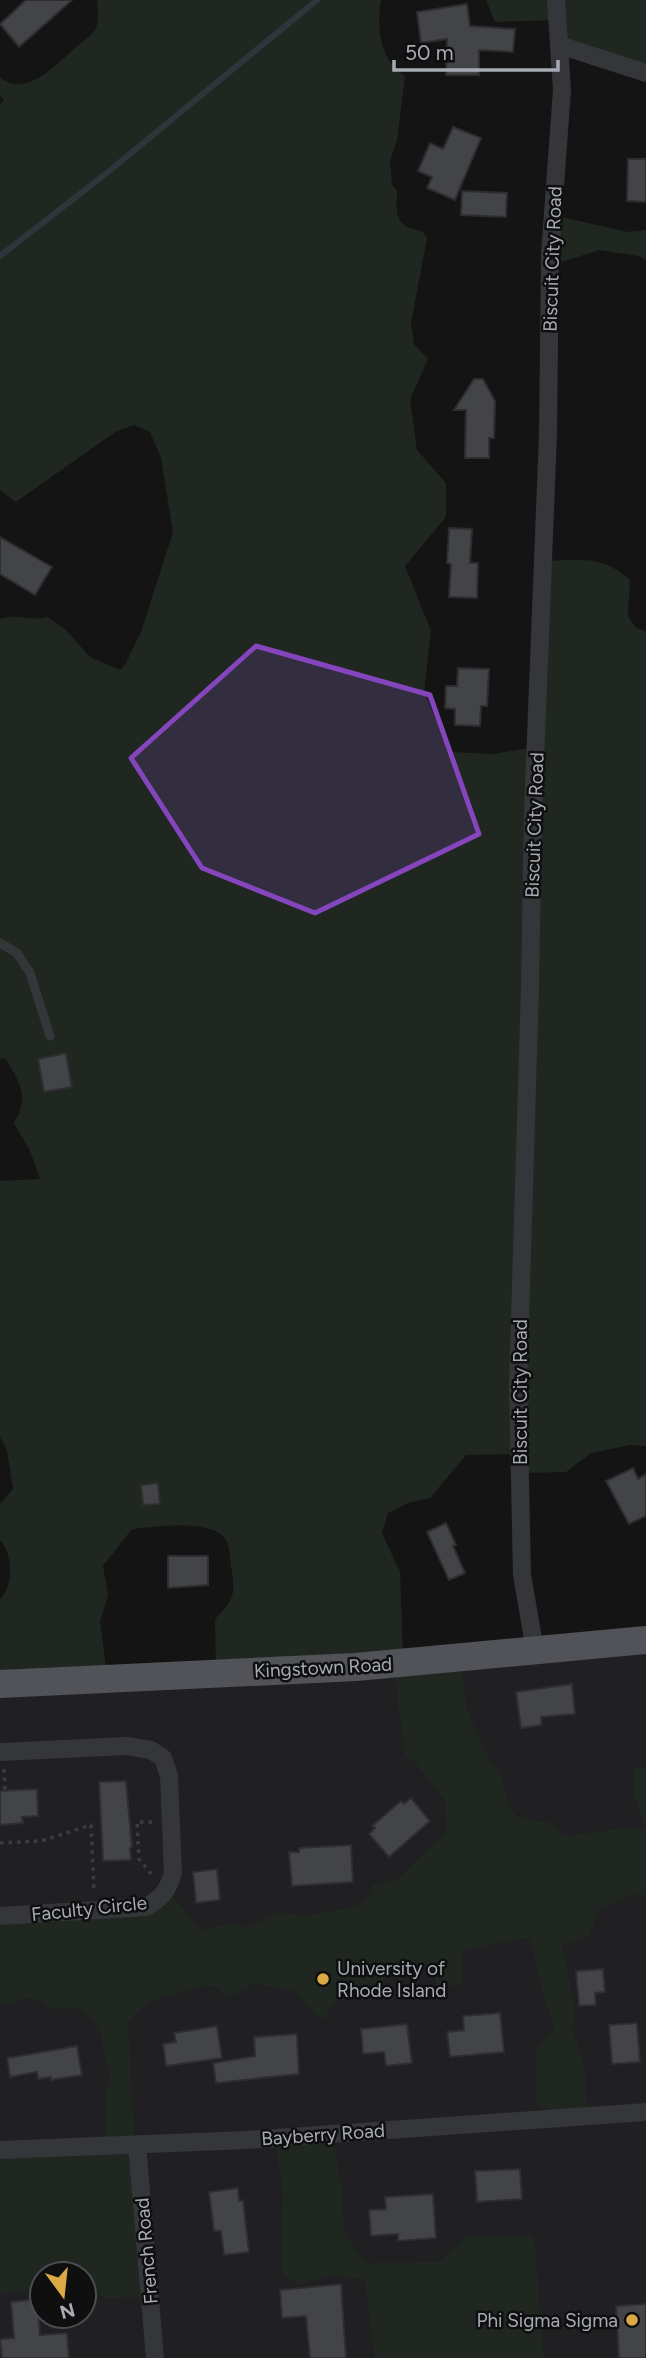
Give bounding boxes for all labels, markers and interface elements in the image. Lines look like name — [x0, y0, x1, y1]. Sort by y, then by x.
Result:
scale bar — [394, 28, 558, 72]
text: 50 m — [405, 40, 454, 65]
street label: Biscuit City Road — [538, 186, 567, 332]
street label: Biscuit City Road — [520, 752, 549, 898]
street label: Biscuit City Road — [509, 1319, 532, 1465]
street label: Kingstown Road — [253, 1652, 393, 1683]
street label: Faculty Circle — [30, 1891, 148, 1926]
place label: University of Rhode Island — [337, 1957, 446, 2002]
marker: University of Rhode Island — [315, 1971, 331, 1987]
street label: Bayberry Road — [260, 2119, 386, 2150]
street label: French Road — [130, 2197, 163, 2305]
north arrow — [28, 2260, 98, 2330]
text: N — [57, 2298, 77, 2324]
place label: Phi Sigma Sigma — [476, 2309, 618, 2332]
marker: Phi Sigma Sigma — [624, 2312, 640, 2328]

